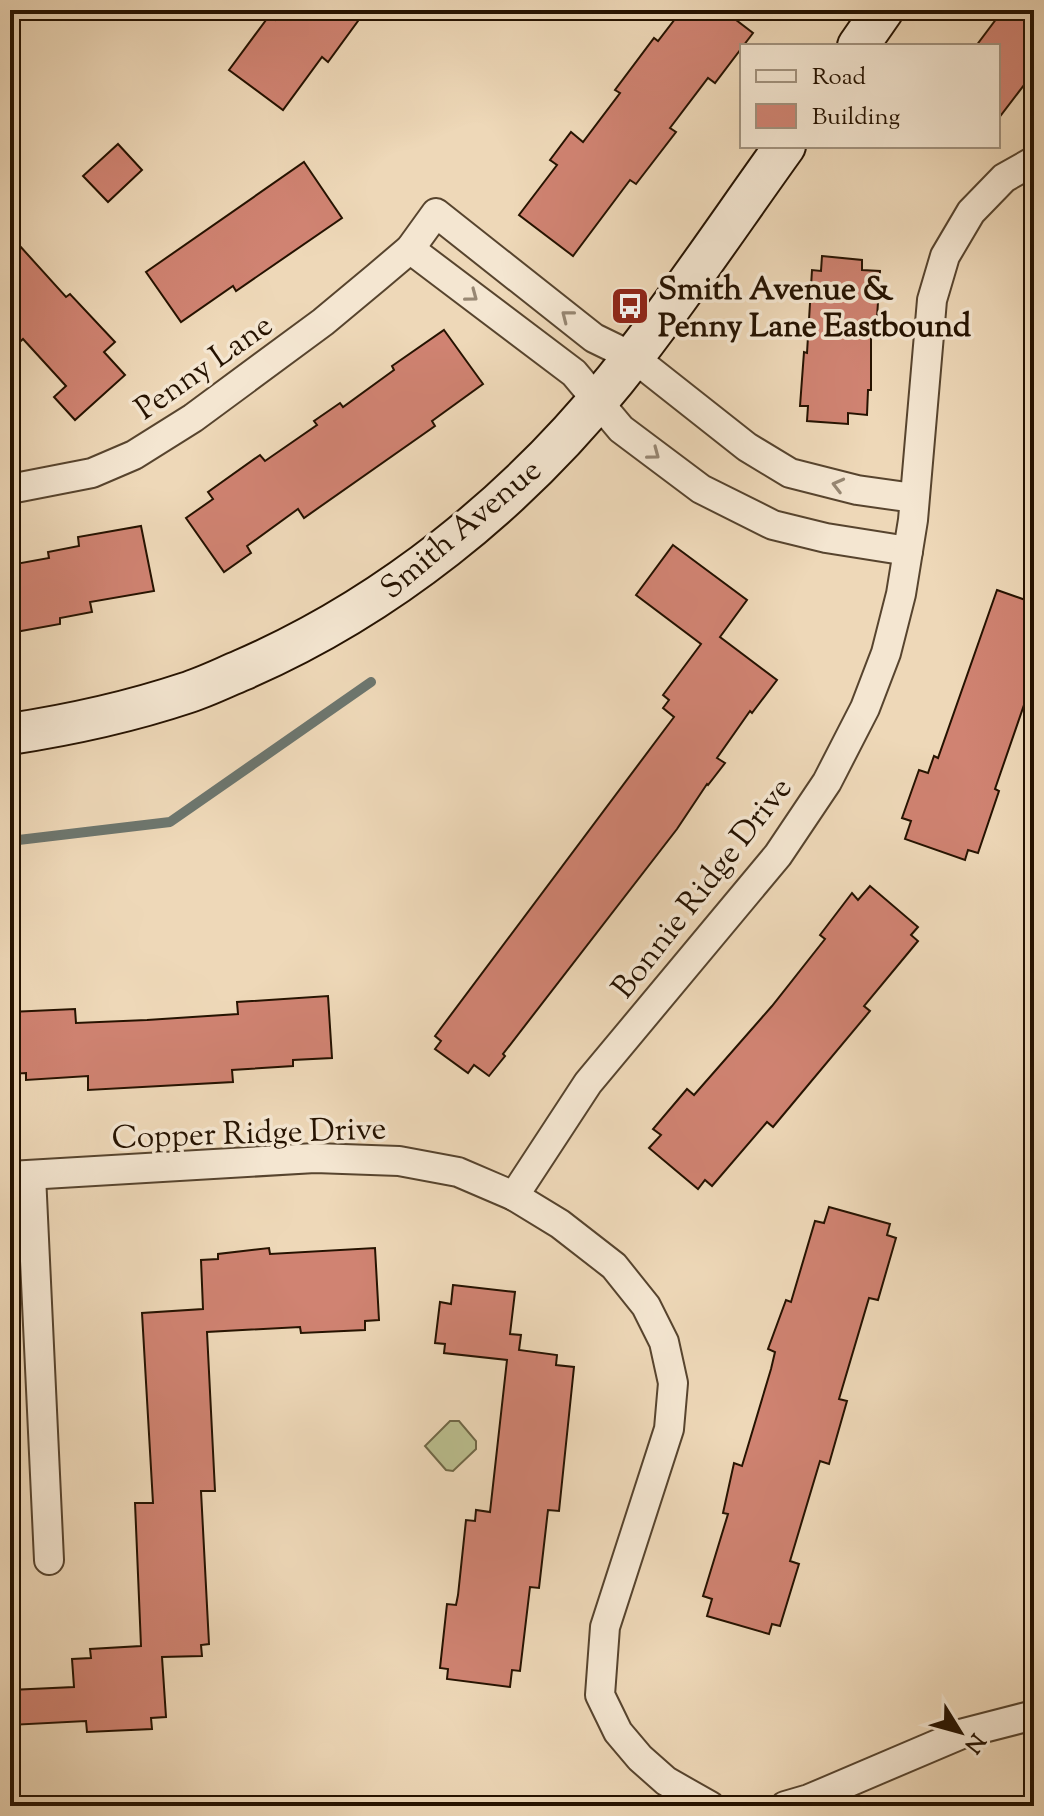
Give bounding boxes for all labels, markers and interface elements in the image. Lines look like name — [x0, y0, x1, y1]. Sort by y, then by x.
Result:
legend — [740, 44, 1000, 148]
text: Road — [812, 61, 866, 95]
text: Building — [812, 101, 901, 135]
place label: Smith Avenue & Penny Lane Eastbound — [658, 268, 971, 351]
bus stop icon: Smith Avenue & Penny Lane Eastbound — [609, 285, 651, 327]
one-way arrow — [463, 287, 478, 301]
street label: Penny Lane — [126, 304, 283, 433]
one-way arrow — [561, 312, 576, 326]
one-way arrow — [645, 444, 660, 459]
street label: Smith Avenue — [371, 449, 553, 612]
one-way arrow — [832, 477, 845, 494]
street label: Bonnie Ridge Drive — [602, 768, 805, 1009]
street label: Copper Ridge Drive — [111, 1107, 387, 1163]
north arrow — [920, 1692, 1000, 1772]
text: N — [955, 1726, 992, 1759]

